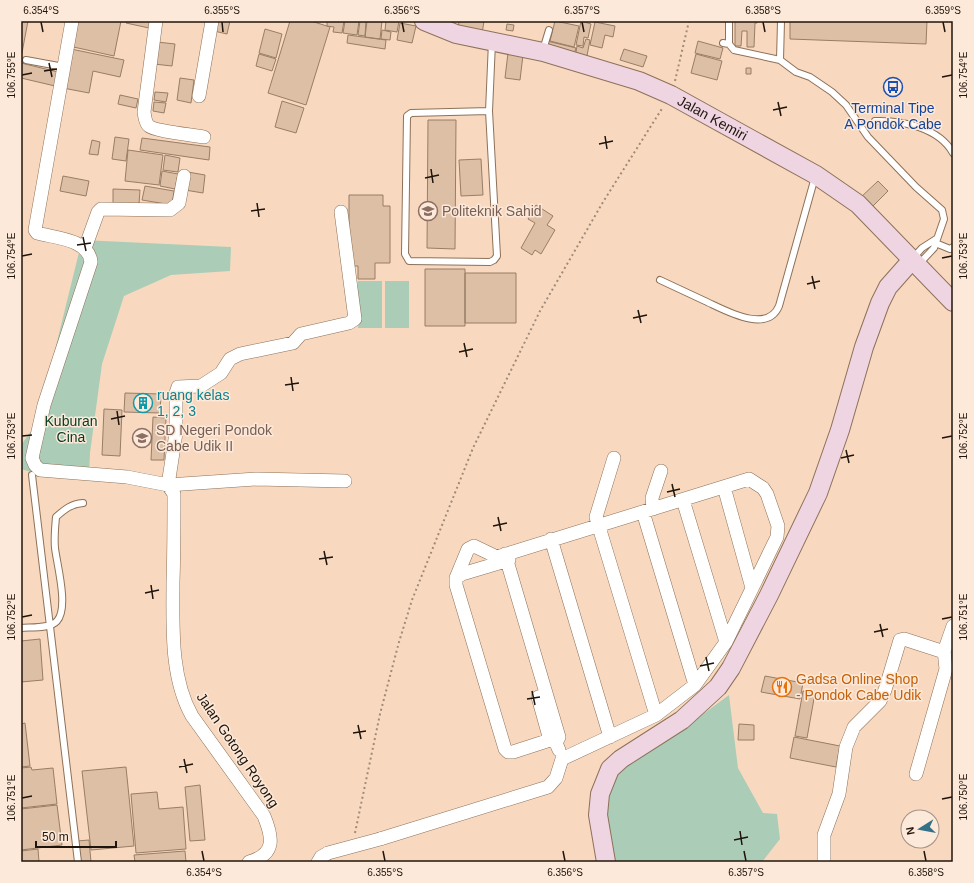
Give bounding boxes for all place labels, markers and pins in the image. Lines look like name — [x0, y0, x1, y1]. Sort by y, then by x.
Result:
bus stop icon: Terminal Tipe A Pondok Cabe — [882, 76, 904, 98]
place label: Terminal Tipe A Pondok Cabe — [844, 100, 942, 132]
school or university icon: Politeknik Sahid — [417, 200, 439, 222]
place label: Politeknik Sahid — [442, 203, 542, 219]
place label: ruang kelas 1, 2, 3 — [157, 387, 229, 419]
building icon: ruang kelas 1, 2, 3 — [132, 392, 154, 414]
place label: SD Negeri Pondok Cabe Udik II — [156, 422, 273, 454]
school or university icon: SD Negeri Pondok Cabe Udik II — [131, 427, 153, 449]
place label: Gadsa Online Shop - Pondok Cabe Udik — [796, 671, 922, 703]
restaurant icon: Gadsa Online Shop - Pondok Cabe Udik — [771, 676, 793, 698]

